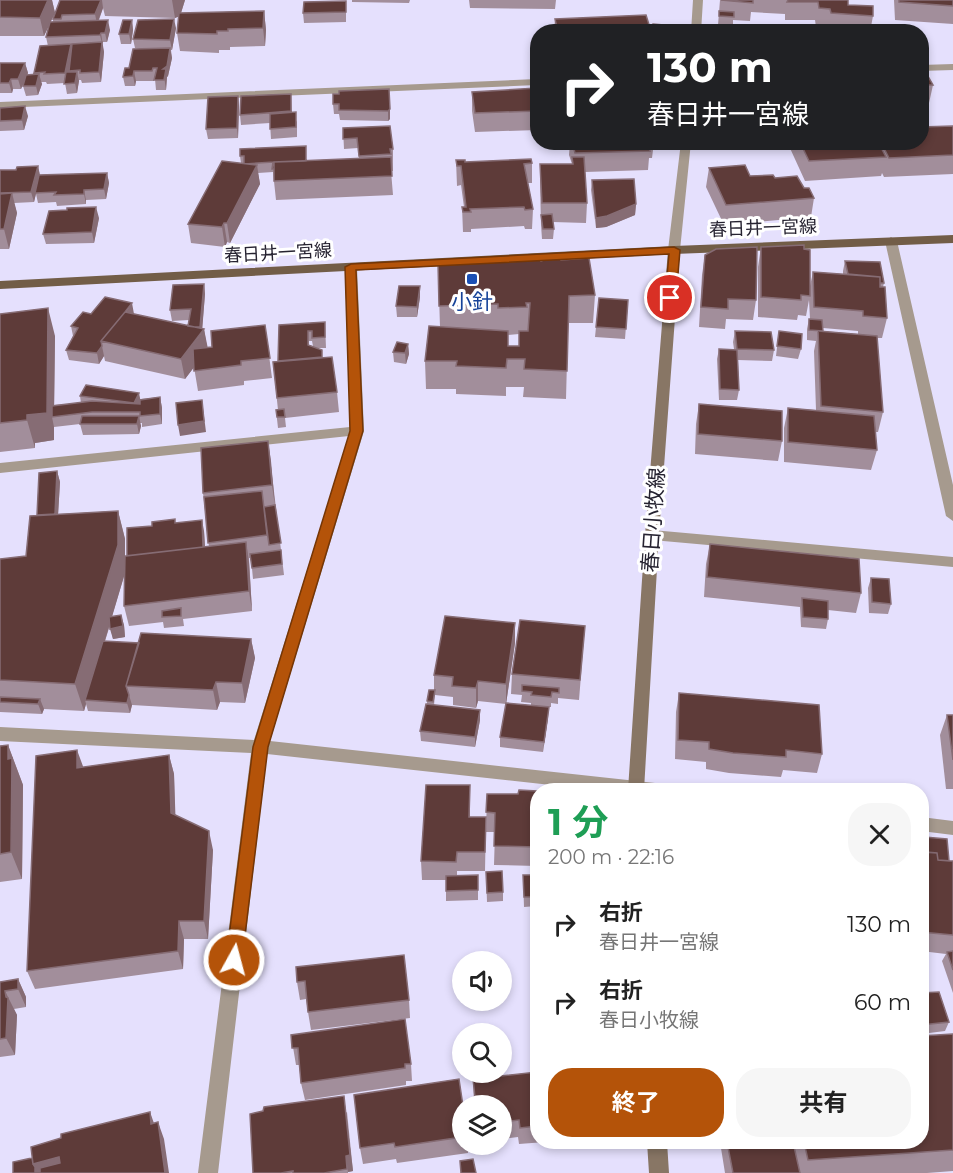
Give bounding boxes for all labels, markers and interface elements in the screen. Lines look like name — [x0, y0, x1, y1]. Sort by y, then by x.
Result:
text: 130 m — [647, 41, 773, 93]
icon: right — [548, 48, 626, 126]
text: 春日井一宮線 — [647, 98, 809, 131]
street label: 春日井一宮線 — [709, 215, 817, 241]
street label: 春日井一宮線 — [223, 239, 333, 267]
marker: 小針 — [465, 272, 479, 286]
pin — [644, 272, 695, 323]
icon: arrive — [653, 281, 686, 314]
place label: 小針 — [451, 289, 493, 314]
street label: 春日小牧線 — [637, 467, 669, 573]
text: 1 分 — [548, 800, 608, 844]
button: close — [848, 803, 911, 866]
text: 200 m · 22:16 — [548, 845, 674, 869]
text: 右折 — [599, 899, 643, 926]
icon: right — [548, 908, 581, 941]
text: 130 m — [847, 911, 911, 938]
position arrow — [202, 928, 266, 992]
text: 春日井一宮線 — [599, 930, 719, 954]
map controls — [452, 951, 512, 1155]
button: sound — [452, 951, 512, 1011]
text: 右折 — [599, 977, 643, 1004]
icon: right — [548, 986, 581, 1019]
text: 60 m — [854, 989, 911, 1016]
text: 春日小牧線 — [599, 1008, 699, 1032]
button: search — [452, 1023, 512, 1083]
button: 終了 — [548, 1068, 724, 1137]
button: 共有 — [736, 1068, 911, 1137]
button: layers — [452, 1095, 512, 1155]

